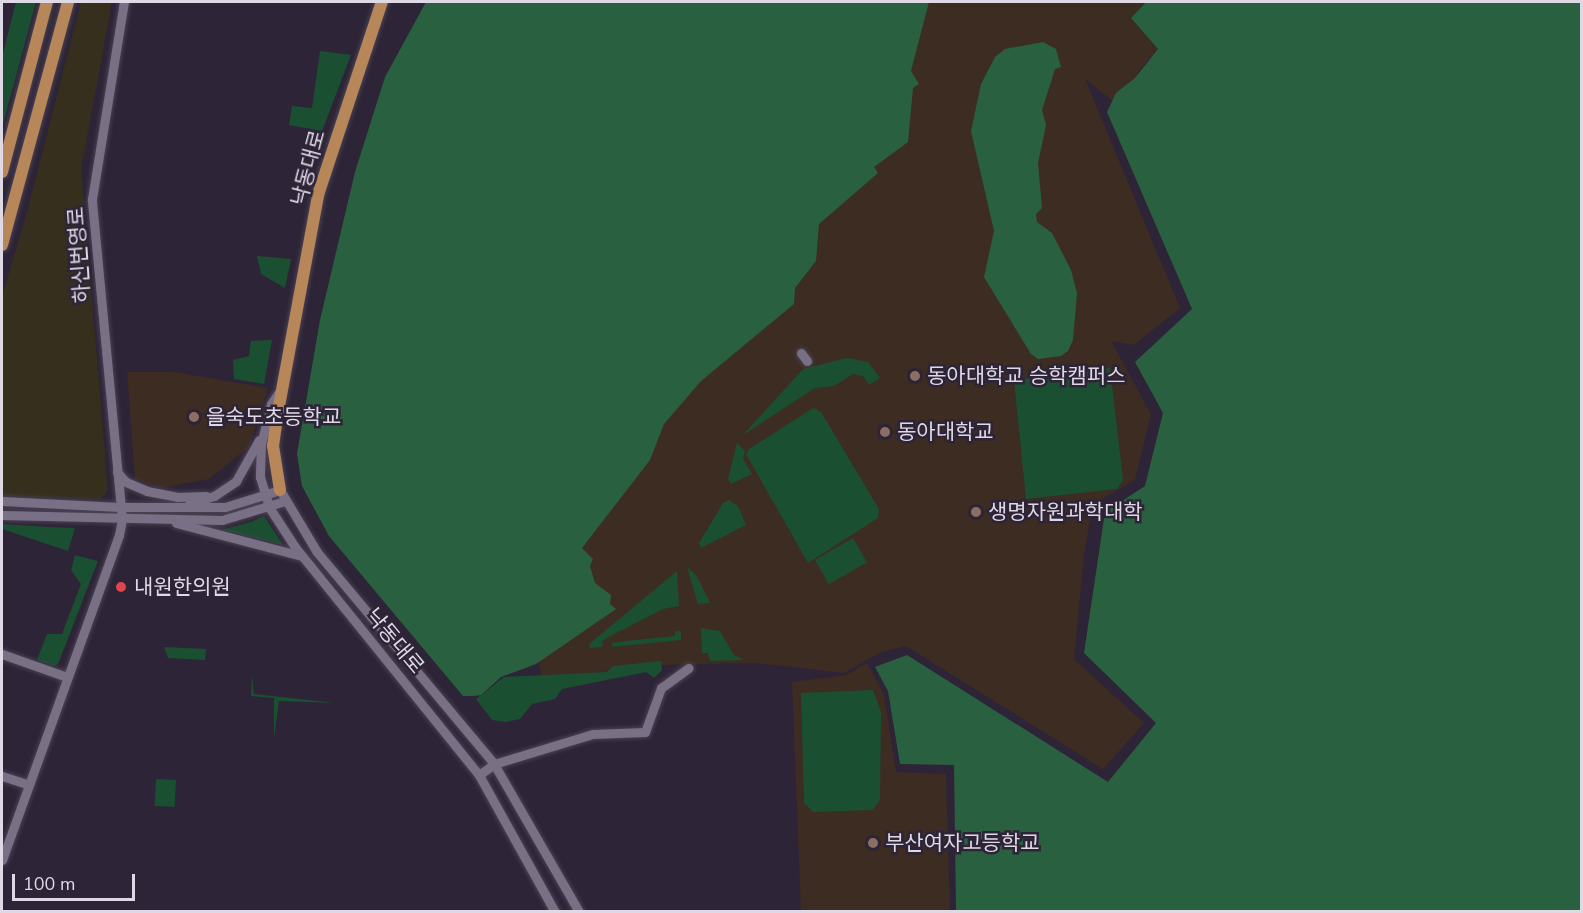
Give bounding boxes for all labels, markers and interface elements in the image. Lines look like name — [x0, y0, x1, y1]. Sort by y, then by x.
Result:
street label: 낙동대로 — [286, 127, 330, 209]
street label: 하신번영로 — [63, 206, 95, 304]
place label: 동아대학교 승학캠퍼스 — [927, 363, 1126, 389]
marker: 동아대학교 승학캠퍼스 — [908, 369, 922, 383]
place label: 을숙도초등학교 — [206, 404, 341, 430]
marker: 을숙도초등학교 — [187, 410, 201, 424]
place label: 동아대학교 — [897, 419, 994, 445]
marker: 동아대학교 — [878, 425, 892, 439]
place label: 생명자원과학대학 — [988, 499, 1143, 525]
marker: 생명자원과학대학 — [969, 505, 983, 519]
place label: 내원한의원 — [134, 574, 231, 600]
marker: 내원한의원 — [112, 578, 130, 596]
street label: 낙동대로 — [361, 603, 429, 679]
place label: 부산여자고등학교 — [885, 830, 1040, 856]
marker: 부산여자고등학교 — [866, 836, 880, 850]
scale bar — [15, 862, 138, 900]
text: 100 m — [23, 872, 75, 896]

